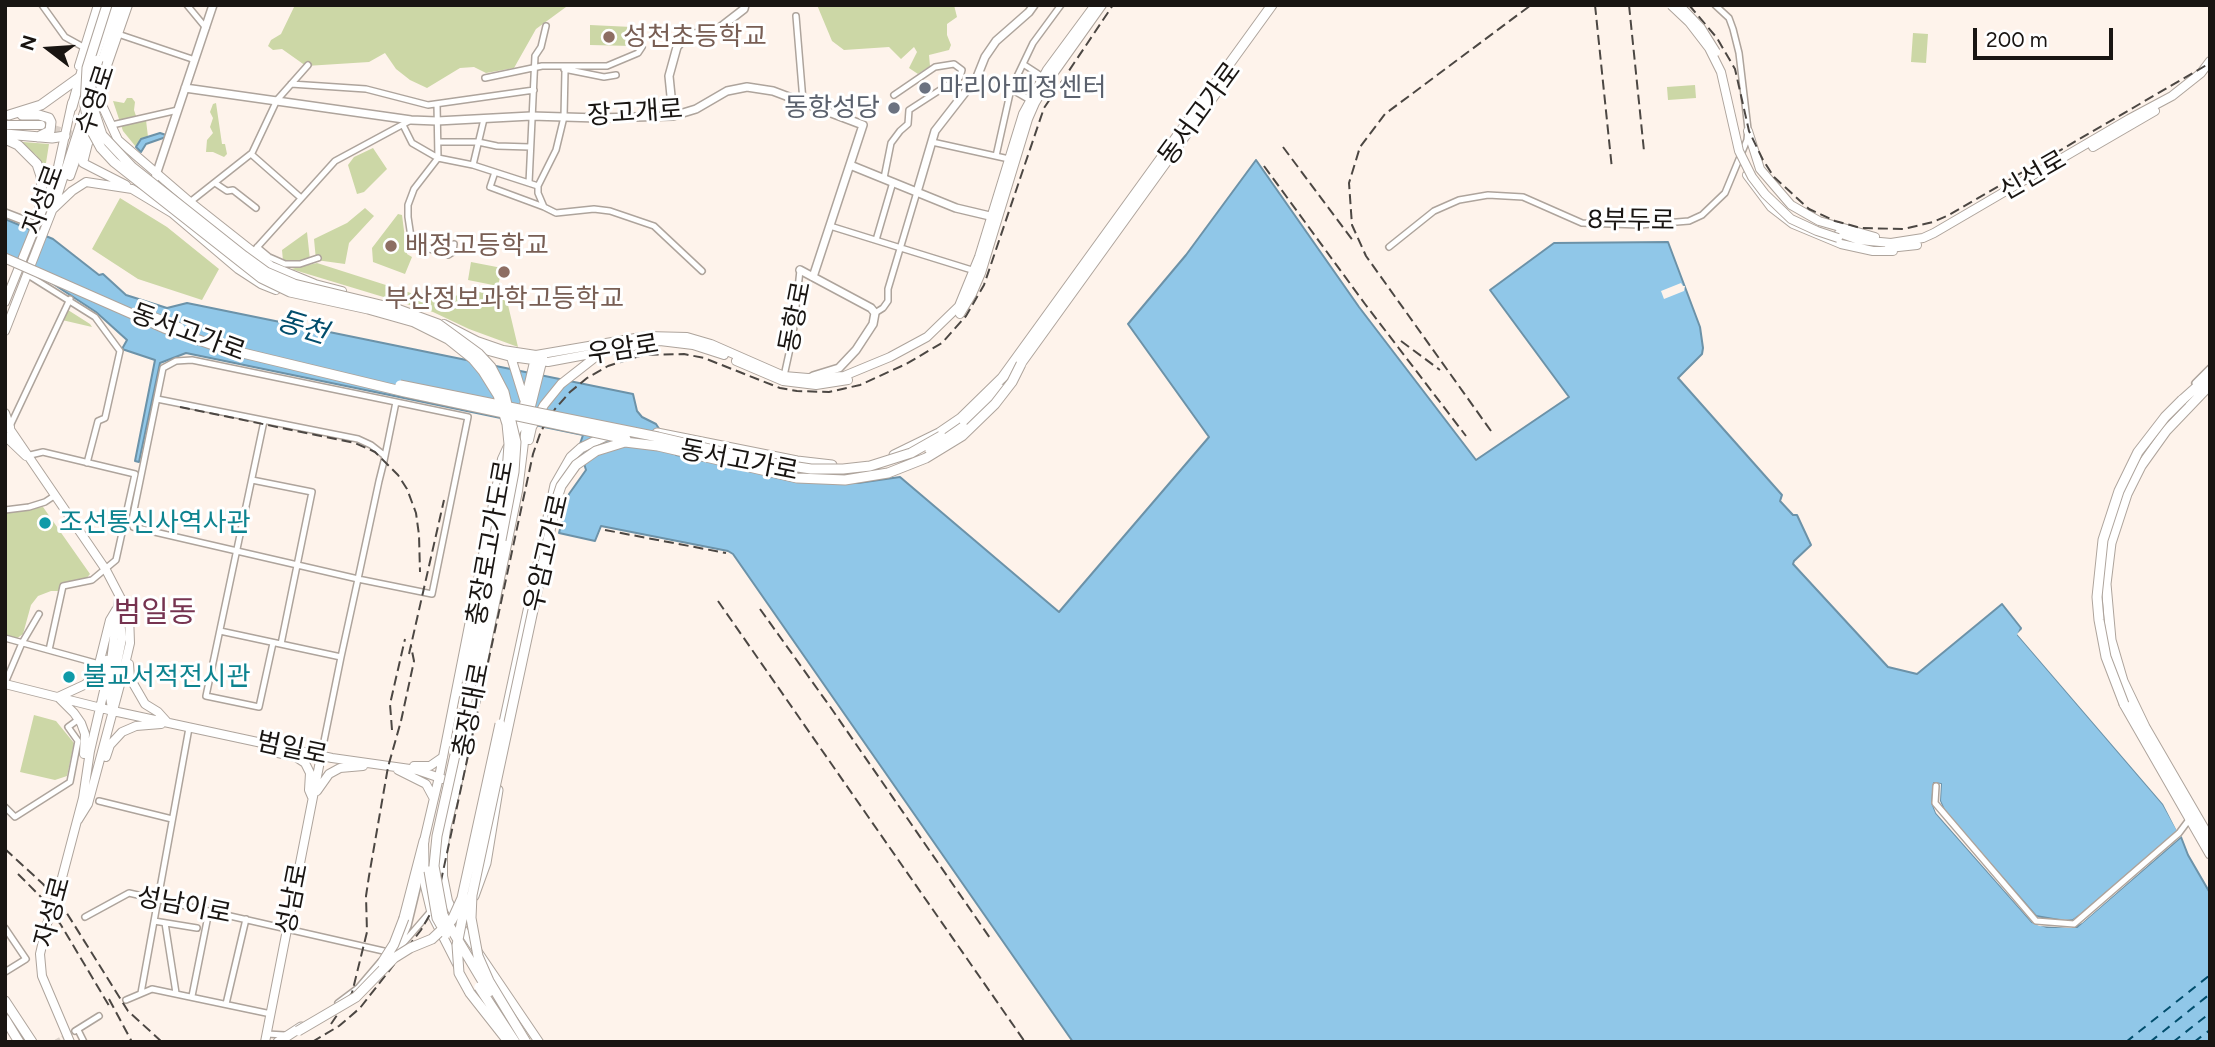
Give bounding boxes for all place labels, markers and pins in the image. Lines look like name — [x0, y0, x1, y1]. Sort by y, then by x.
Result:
place label: 성천초등학교 — [623, 21, 767, 53]
marker: 성천초등학교 — [601, 29, 617, 45]
place label: 마리아피정센터 — [939, 72, 1106, 104]
marker: 마리아피정센터 — [917, 80, 933, 96]
place label: 동항성당 — [784, 92, 880, 124]
marker: 동항성당 — [886, 100, 902, 116]
place label: 배정고등학교 — [405, 230, 549, 262]
marker: 배정고등학교 — [383, 238, 399, 254]
marker: 부산정보과학고등학교 — [496, 264, 512, 280]
place label: 부산정보과학고등학교 — [384, 283, 624, 315]
place label: 조선통신사역사관 — [59, 507, 250, 539]
marker: 조선통신사역사관 — [37, 515, 53, 531]
place label: 불교서적전시관 — [83, 661, 250, 693]
marker: 불교서적전시관 — [61, 669, 77, 685]

